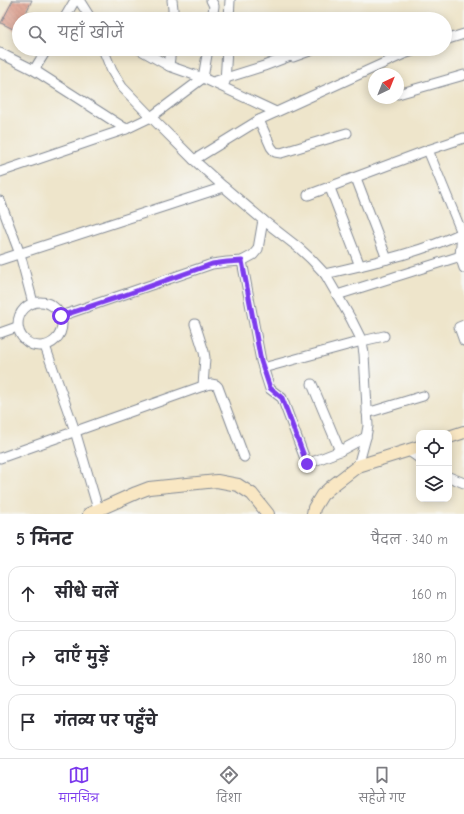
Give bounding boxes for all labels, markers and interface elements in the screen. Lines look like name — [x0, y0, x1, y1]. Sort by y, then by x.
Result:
search box — [12, 12, 452, 56]
icon: search — [26, 23, 48, 45]
text: यहाँ खोजें — [58, 24, 124, 42]
north arrow — [368, 68, 404, 104]
route start — [52, 307, 70, 325]
map controls — [416, 430, 452, 502]
button: locate — [416, 430, 452, 466]
route end — [298, 455, 316, 473]
button: layers — [416, 466, 452, 502]
text: 5 मिनट — [16, 530, 72, 549]
text: पैदल · 340 m — [371, 532, 448, 547]
icon: ahead — [17, 583, 39, 605]
text: सीधे चलें — [55, 584, 118, 602]
text: 160 m — [412, 587, 447, 602]
icon: right — [17, 647, 39, 669]
text: दाएँ मुड़ें — [55, 648, 109, 666]
text: 180 m — [412, 651, 447, 666]
icon: arrive — [17, 711, 39, 733]
text: गंतव्य पर पहुँचे — [55, 712, 157, 730]
tab: मानचित्र — [59, 764, 99, 810]
tab: दिशा — [216, 764, 241, 810]
tab: सहेजे गए — [359, 764, 405, 810]

